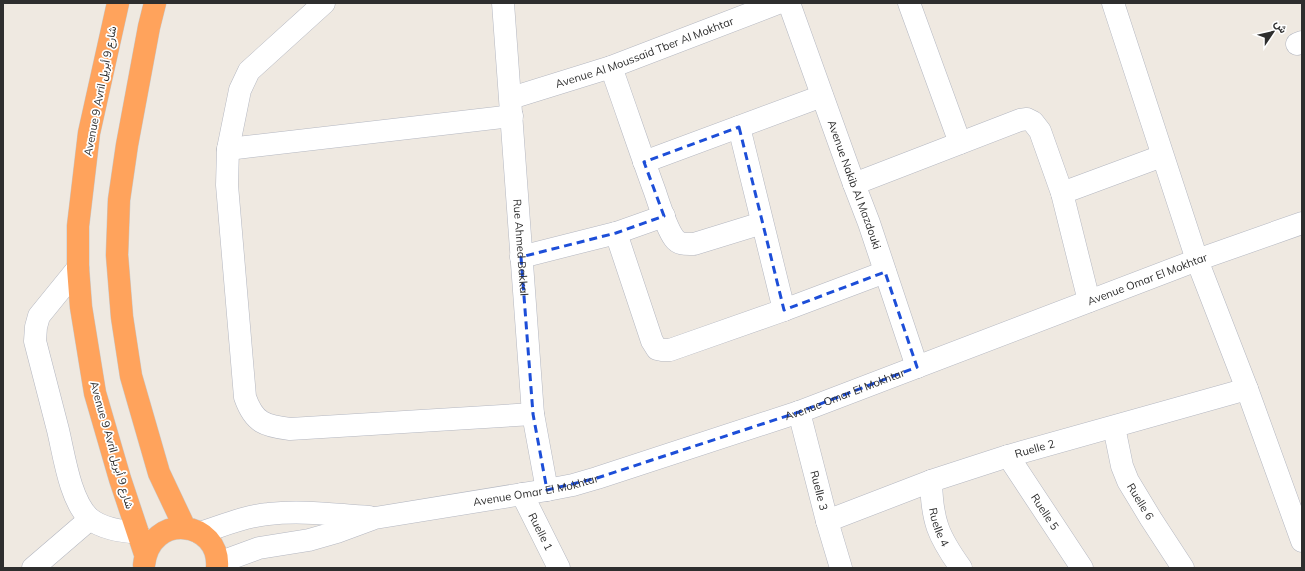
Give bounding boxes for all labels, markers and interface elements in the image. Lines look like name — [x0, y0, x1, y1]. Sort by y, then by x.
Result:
north arrow — [1253, 12, 1293, 52]
street label: Avenue Al Moussaid Tber Al Mokhtar — [554, 14, 735, 91]
text: ش — [1272, 17, 1291, 36]
street label: Avenue 9 Avril شارع 9 أبريل — [81, 25, 121, 157]
street label: Avenue Nakib Al Mazdouki — [825, 118, 884, 251]
street label: Rue Ahmed Bakkal — [510, 198, 531, 296]
street label: Avenue Omar El Mokhtar — [1085, 250, 1209, 308]
street label: Avenue Omar El Mokhtar — [783, 365, 907, 423]
street label: Avenue 9 Avril شارع 9 أبريل — [86, 380, 137, 511]
street label: Ruelle 2 — [1013, 436, 1056, 461]
street label: Ruelle 3 — [807, 469, 831, 512]
street label: Avenue Omar El Mokhtar — [472, 471, 600, 509]
street label: Ruelle 6 — [1124, 481, 1157, 523]
street label: Ruelle 5 — [1028, 491, 1062, 533]
street label: Ruelle 4 — [926, 506, 953, 549]
street label: Ruelle 1 — [525, 510, 556, 553]

